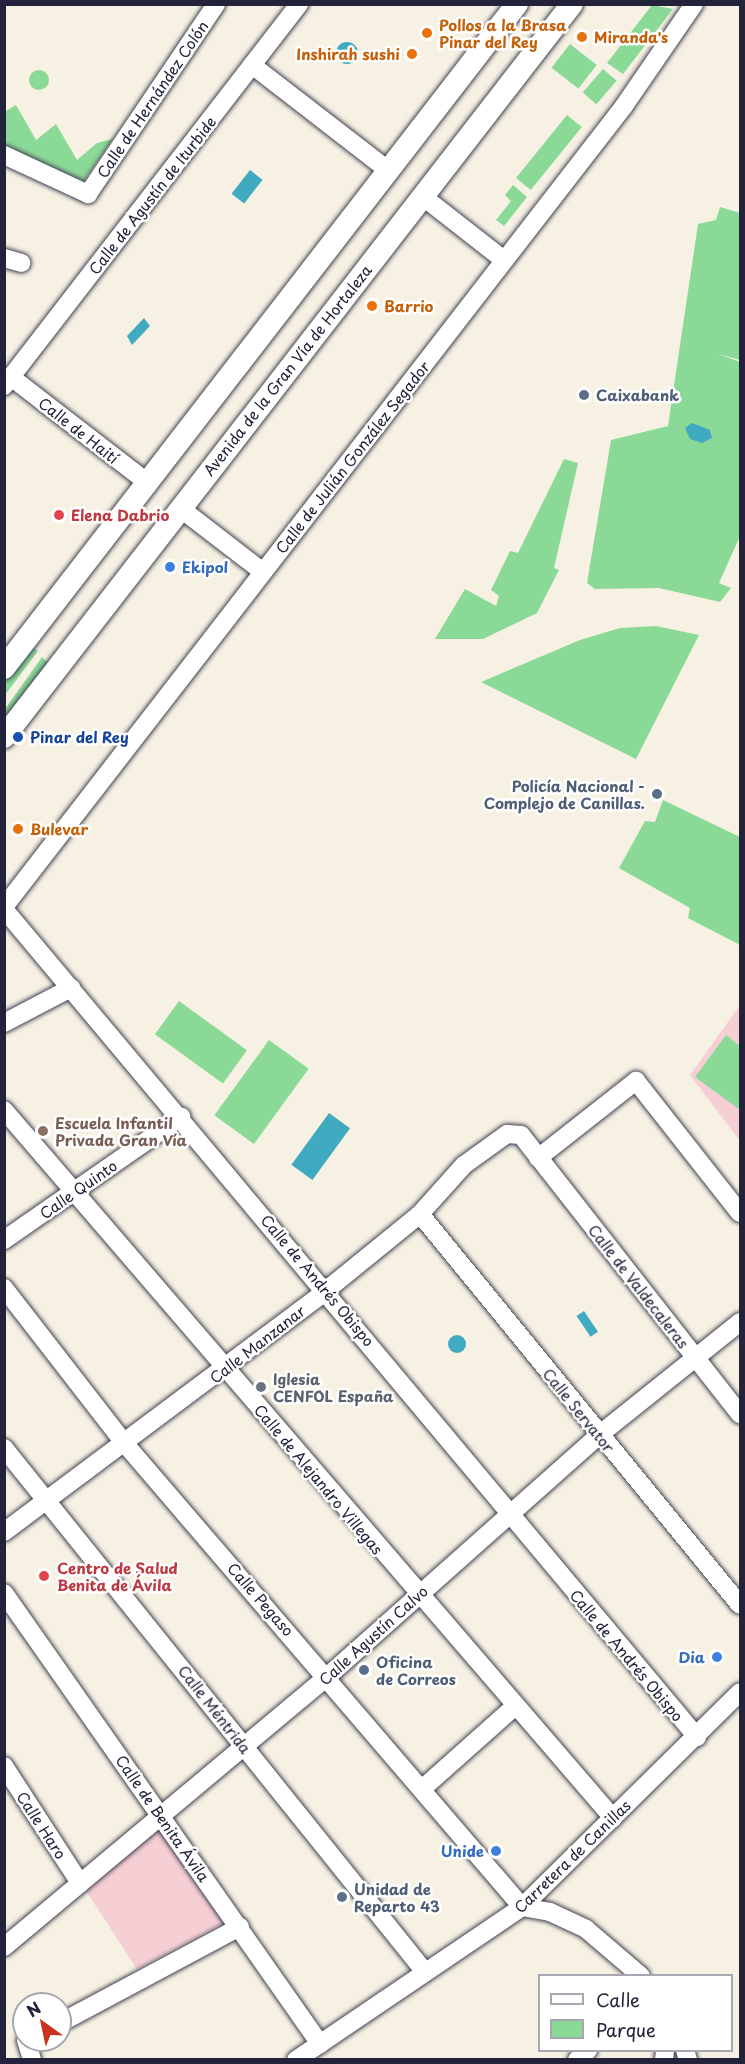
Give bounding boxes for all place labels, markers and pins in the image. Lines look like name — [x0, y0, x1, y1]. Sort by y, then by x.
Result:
place label: Pollos a la Brasa Pinar del Rey — [439, 15, 567, 50]
marker: Pollos a la Brasa Pinar del Rey — [420, 26, 434, 40]
place label: Miranda's — [594, 28, 668, 46]
marker: Miranda's — [575, 30, 589, 44]
place label: Inshirah sushi — [296, 45, 400, 63]
marker: Inshirah sushi — [405, 47, 419, 61]
place label: Barrio — [384, 297, 433, 315]
marker: Barrio — [365, 299, 379, 313]
place label: Caixabank — [596, 386, 679, 404]
marker: Caixabank — [577, 388, 591, 402]
place label: Elena Dabrio — [71, 506, 168, 524]
marker: Elena Dabrio — [52, 508, 66, 522]
place label: Ekipol — [182, 558, 228, 576]
marker: Ekipol — [163, 560, 177, 574]
place label: Pinar del Rey — [30, 728, 130, 746]
marker: Pinar del Rey — [11, 730, 25, 744]
place label: Policía Nacional - Complejo de Canillas. — [483, 776, 645, 811]
marker: Policía Nacional - Complejo de Canillas. — [650, 787, 664, 801]
place label: Bulevar — [30, 820, 88, 838]
marker: Bulevar — [11, 822, 25, 836]
place label: Escuela Infantil Privada Gran Vía — [55, 1113, 187, 1148]
marker: Escuela Infantil Privada Gran Vía — [36, 1124, 50, 1138]
place label: Iglesia CENFOL España — [273, 1369, 395, 1404]
marker: Iglesia CENFOL España — [254, 1380, 268, 1394]
place label: Centro de Salud Benita de Ávila — [57, 1558, 179, 1593]
marker: Centro de Salud Benita de Ávila — [35, 1567, 53, 1585]
place label: Dia — [678, 1648, 705, 1666]
marker: Dia — [710, 1650, 724, 1664]
place label: Oficina de Correos — [376, 1652, 457, 1687]
marker: Oficina de Correos — [357, 1663, 371, 1677]
place label: Unide — [441, 1842, 484, 1860]
marker: Unide — [489, 1844, 503, 1858]
place label: Unidad de Reparto 43 — [354, 1879, 440, 1914]
marker: Unidad de Reparto 43 — [335, 1890, 349, 1904]

